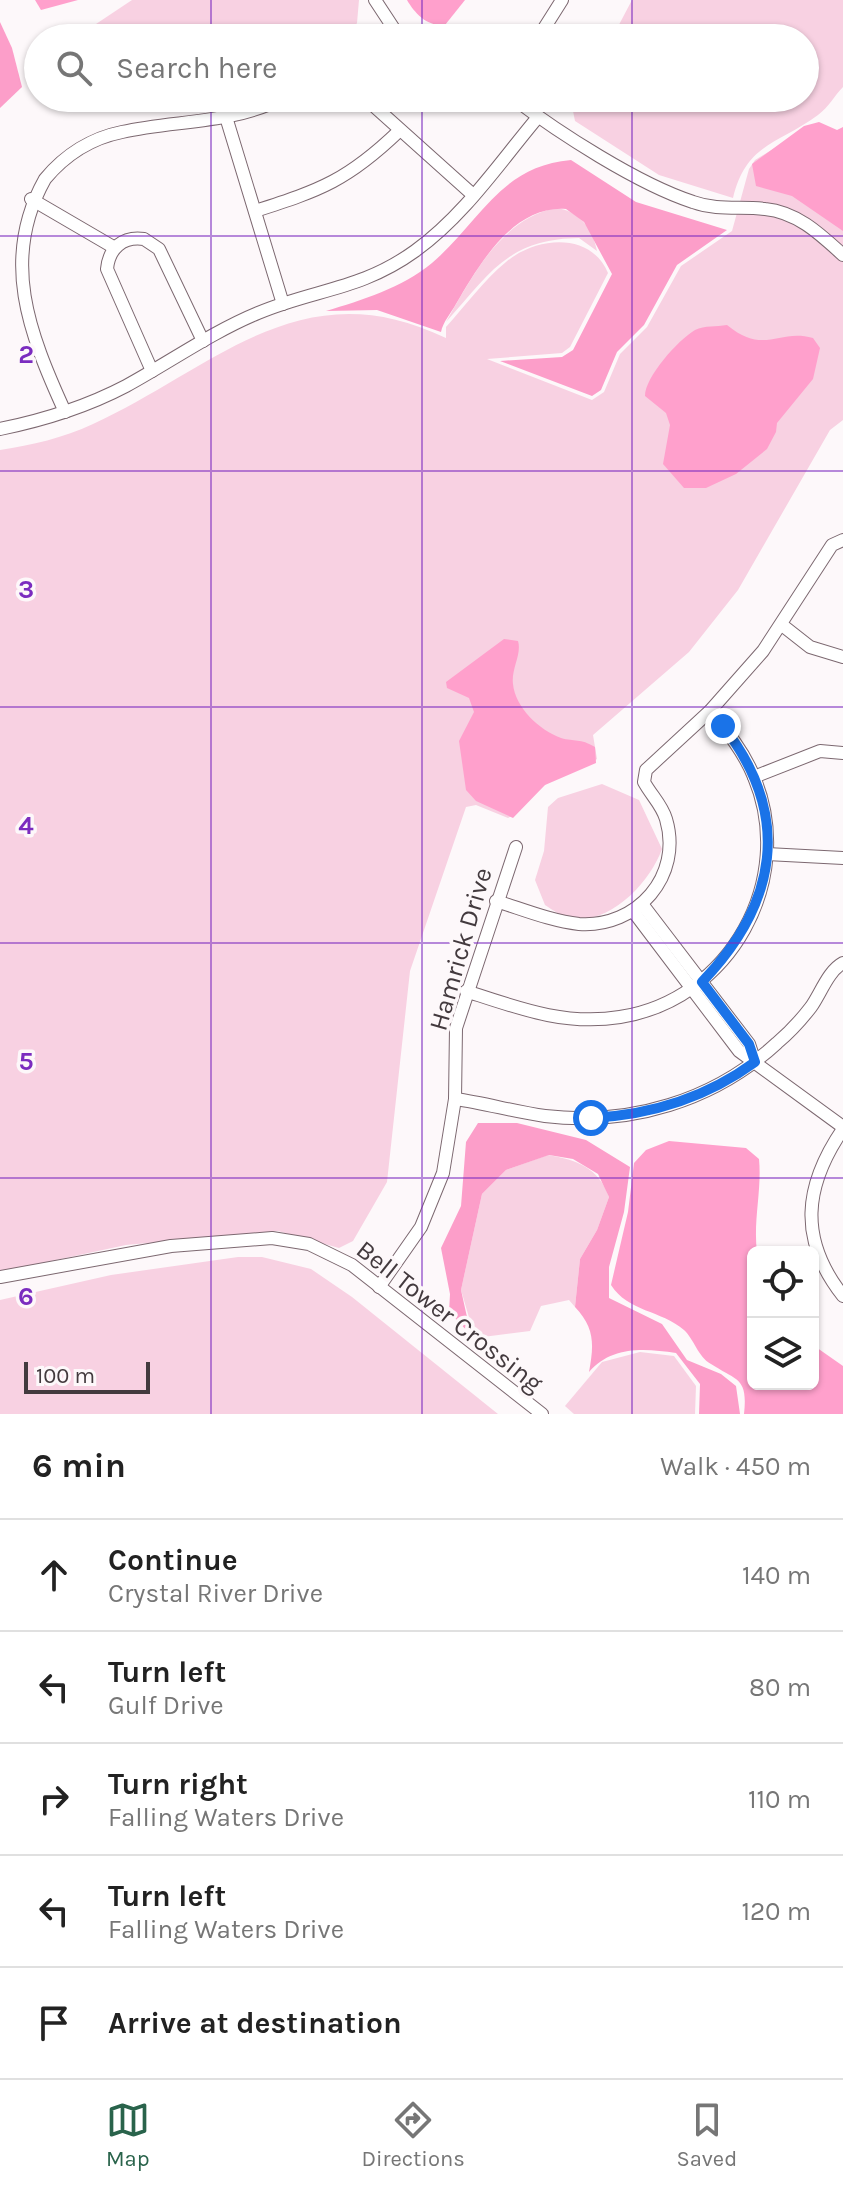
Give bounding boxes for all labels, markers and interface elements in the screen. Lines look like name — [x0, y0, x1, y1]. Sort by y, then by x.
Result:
search box — [24, 24, 819, 112]
icon: search — [52, 46, 96, 90]
text: Search here — [116, 50, 277, 86]
text: 2 — [18, 339, 34, 370]
text: 3 — [18, 574, 34, 605]
route end — [705, 708, 741, 744]
text: 4 — [18, 810, 34, 841]
street label: Hamrick Drive — [422, 864, 499, 1034]
text: 5 — [18, 1046, 34, 1077]
route start — [573, 1100, 609, 1136]
street label: Bell Tower Crossing — [350, 1234, 549, 1399]
map controls — [747, 1246, 819, 1390]
button: locate — [747, 1246, 819, 1318]
text: 6 — [18, 1281, 34, 1312]
button: layers — [747, 1318, 819, 1390]
scale bar — [24, 1358, 150, 1394]
text: 100 m — [36, 1363, 95, 1389]
text: 6 min — [32, 1446, 126, 1486]
text: Walk · 450 m — [660, 1451, 811, 1482]
text: Continue — [108, 1542, 238, 1578]
icon: ahead — [32, 1553, 76, 1597]
text: 140 m — [742, 1560, 811, 1591]
text: Crystal River Drive — [108, 1578, 323, 1609]
text: Turn left — [108, 1654, 226, 1690]
icon: left — [32, 1665, 76, 1709]
text: 80 m — [749, 1672, 811, 1703]
text: Gulf Drive — [108, 1690, 224, 1721]
text: Turn right — [108, 1766, 248, 1802]
icon: right — [32, 1777, 76, 1821]
text: 110 m — [748, 1784, 811, 1815]
text: Falling Waters Drive — [108, 1802, 344, 1833]
text: Turn left — [108, 1878, 226, 1914]
icon: left — [32, 1889, 76, 1933]
text: 120 m — [741, 1896, 811, 1927]
text: Falling Waters Drive — [108, 1914, 344, 1945]
icon: arrive — [32, 2001, 76, 2045]
text: Arrive at destination — [108, 2005, 402, 2041]
tab: Map — [106, 2098, 150, 2172]
tab: Directions — [361, 2098, 465, 2172]
tab: Saved — [676, 2098, 737, 2172]

